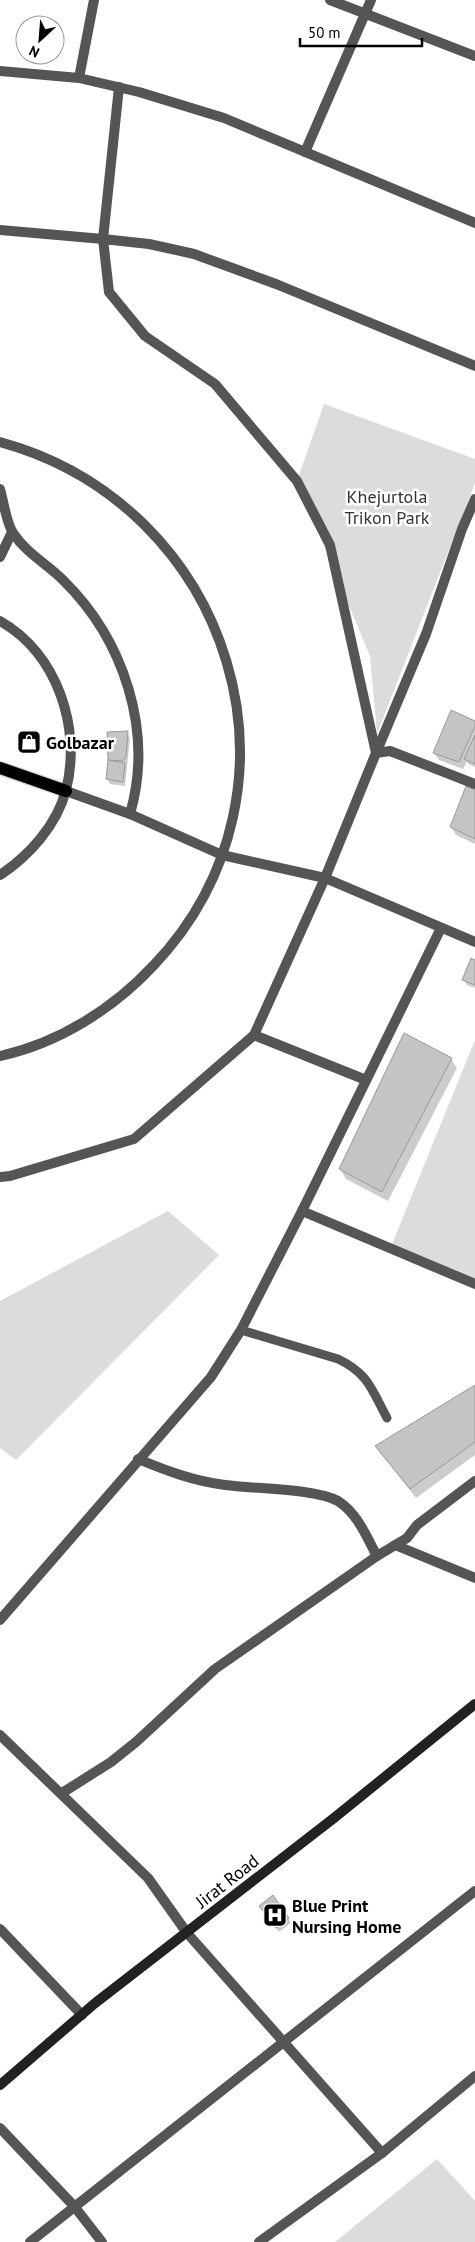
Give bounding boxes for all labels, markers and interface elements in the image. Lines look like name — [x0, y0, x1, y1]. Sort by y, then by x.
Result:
north arrow — [15, 15, 65, 65]
scale bar — [300, 15, 422, 47]
text: 50 m — [308, 23, 341, 42]
text: N — [26, 42, 42, 62]
park label: Khejurtola Trikon Park — [345, 485, 430, 529]
shop icon: Golbazar — [16, 729, 42, 755]
place label: Golbazar — [46, 731, 115, 754]
street label: Jirat Road — [190, 1849, 263, 1913]
place label: Blue Print Nursing Home — [292, 1894, 401, 1938]
hospital icon: Blue Print Nursing Home — [262, 1902, 288, 1928]

